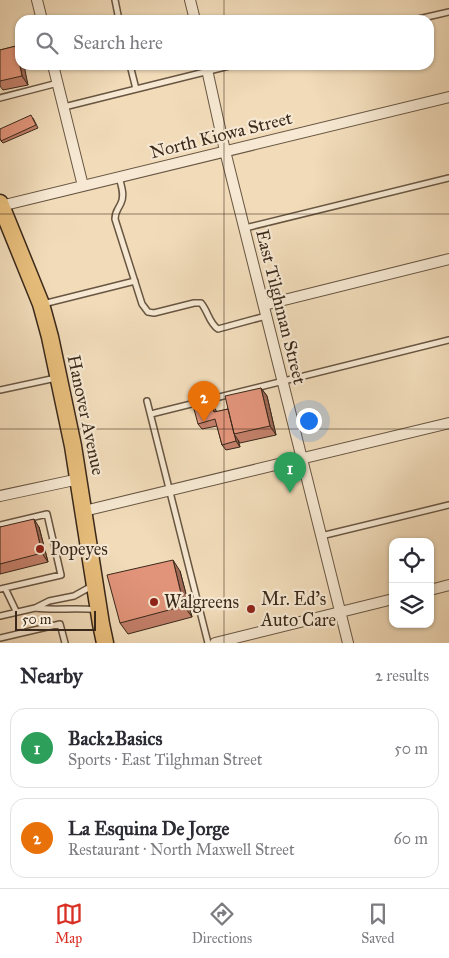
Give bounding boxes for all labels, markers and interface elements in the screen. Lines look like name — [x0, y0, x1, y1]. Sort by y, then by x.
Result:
search box — [15, 15, 434, 70]
icon: search — [33, 29, 61, 57]
text: Search here — [73, 31, 163, 54]
street label: North Kiowa Street — [148, 107, 295, 163]
street label: East Tilghman Street — [250, 227, 311, 388]
street label: Hanover Avenue — [62, 353, 110, 477]
pin: 2 — [188, 381, 220, 422]
your location — [296, 408, 322, 434]
pin: 1 — [274, 452, 306, 493]
place label: Popeyes — [50, 538, 108, 560]
map controls — [389, 538, 434, 628]
button: locate — [389, 538, 434, 583]
marker: Popeyes — [34, 543, 46, 555]
button: layers — [389, 583, 434, 628]
place label: Mr. Ed's Auto Care — [260, 588, 336, 631]
place label: Walgreens — [164, 591, 239, 614]
marker: Walgreens — [148, 596, 160, 608]
marker: Mr. Ed's Auto Care — [245, 603, 257, 615]
scale bar — [15, 608, 96, 631]
text: 50 m — [22, 611, 51, 628]
text: Nearby — [20, 663, 83, 689]
text: 2 results — [375, 666, 429, 685]
text: Back2Basics — [68, 727, 162, 750]
text: 1 — [34, 739, 40, 758]
text: 50 m — [394, 739, 428, 758]
text: Sports · East Tilghman Street — [68, 750, 263, 769]
text: La Esquina De Jorge — [68, 817, 229, 840]
text: 2 — [33, 829, 41, 848]
text: 60 m — [394, 829, 428, 848]
text: Restaurant · North Maxwell Street — [68, 840, 295, 859]
tab: Map — [55, 900, 83, 947]
tab: Directions — [192, 900, 252, 947]
tab: Saved — [361, 900, 394, 947]

